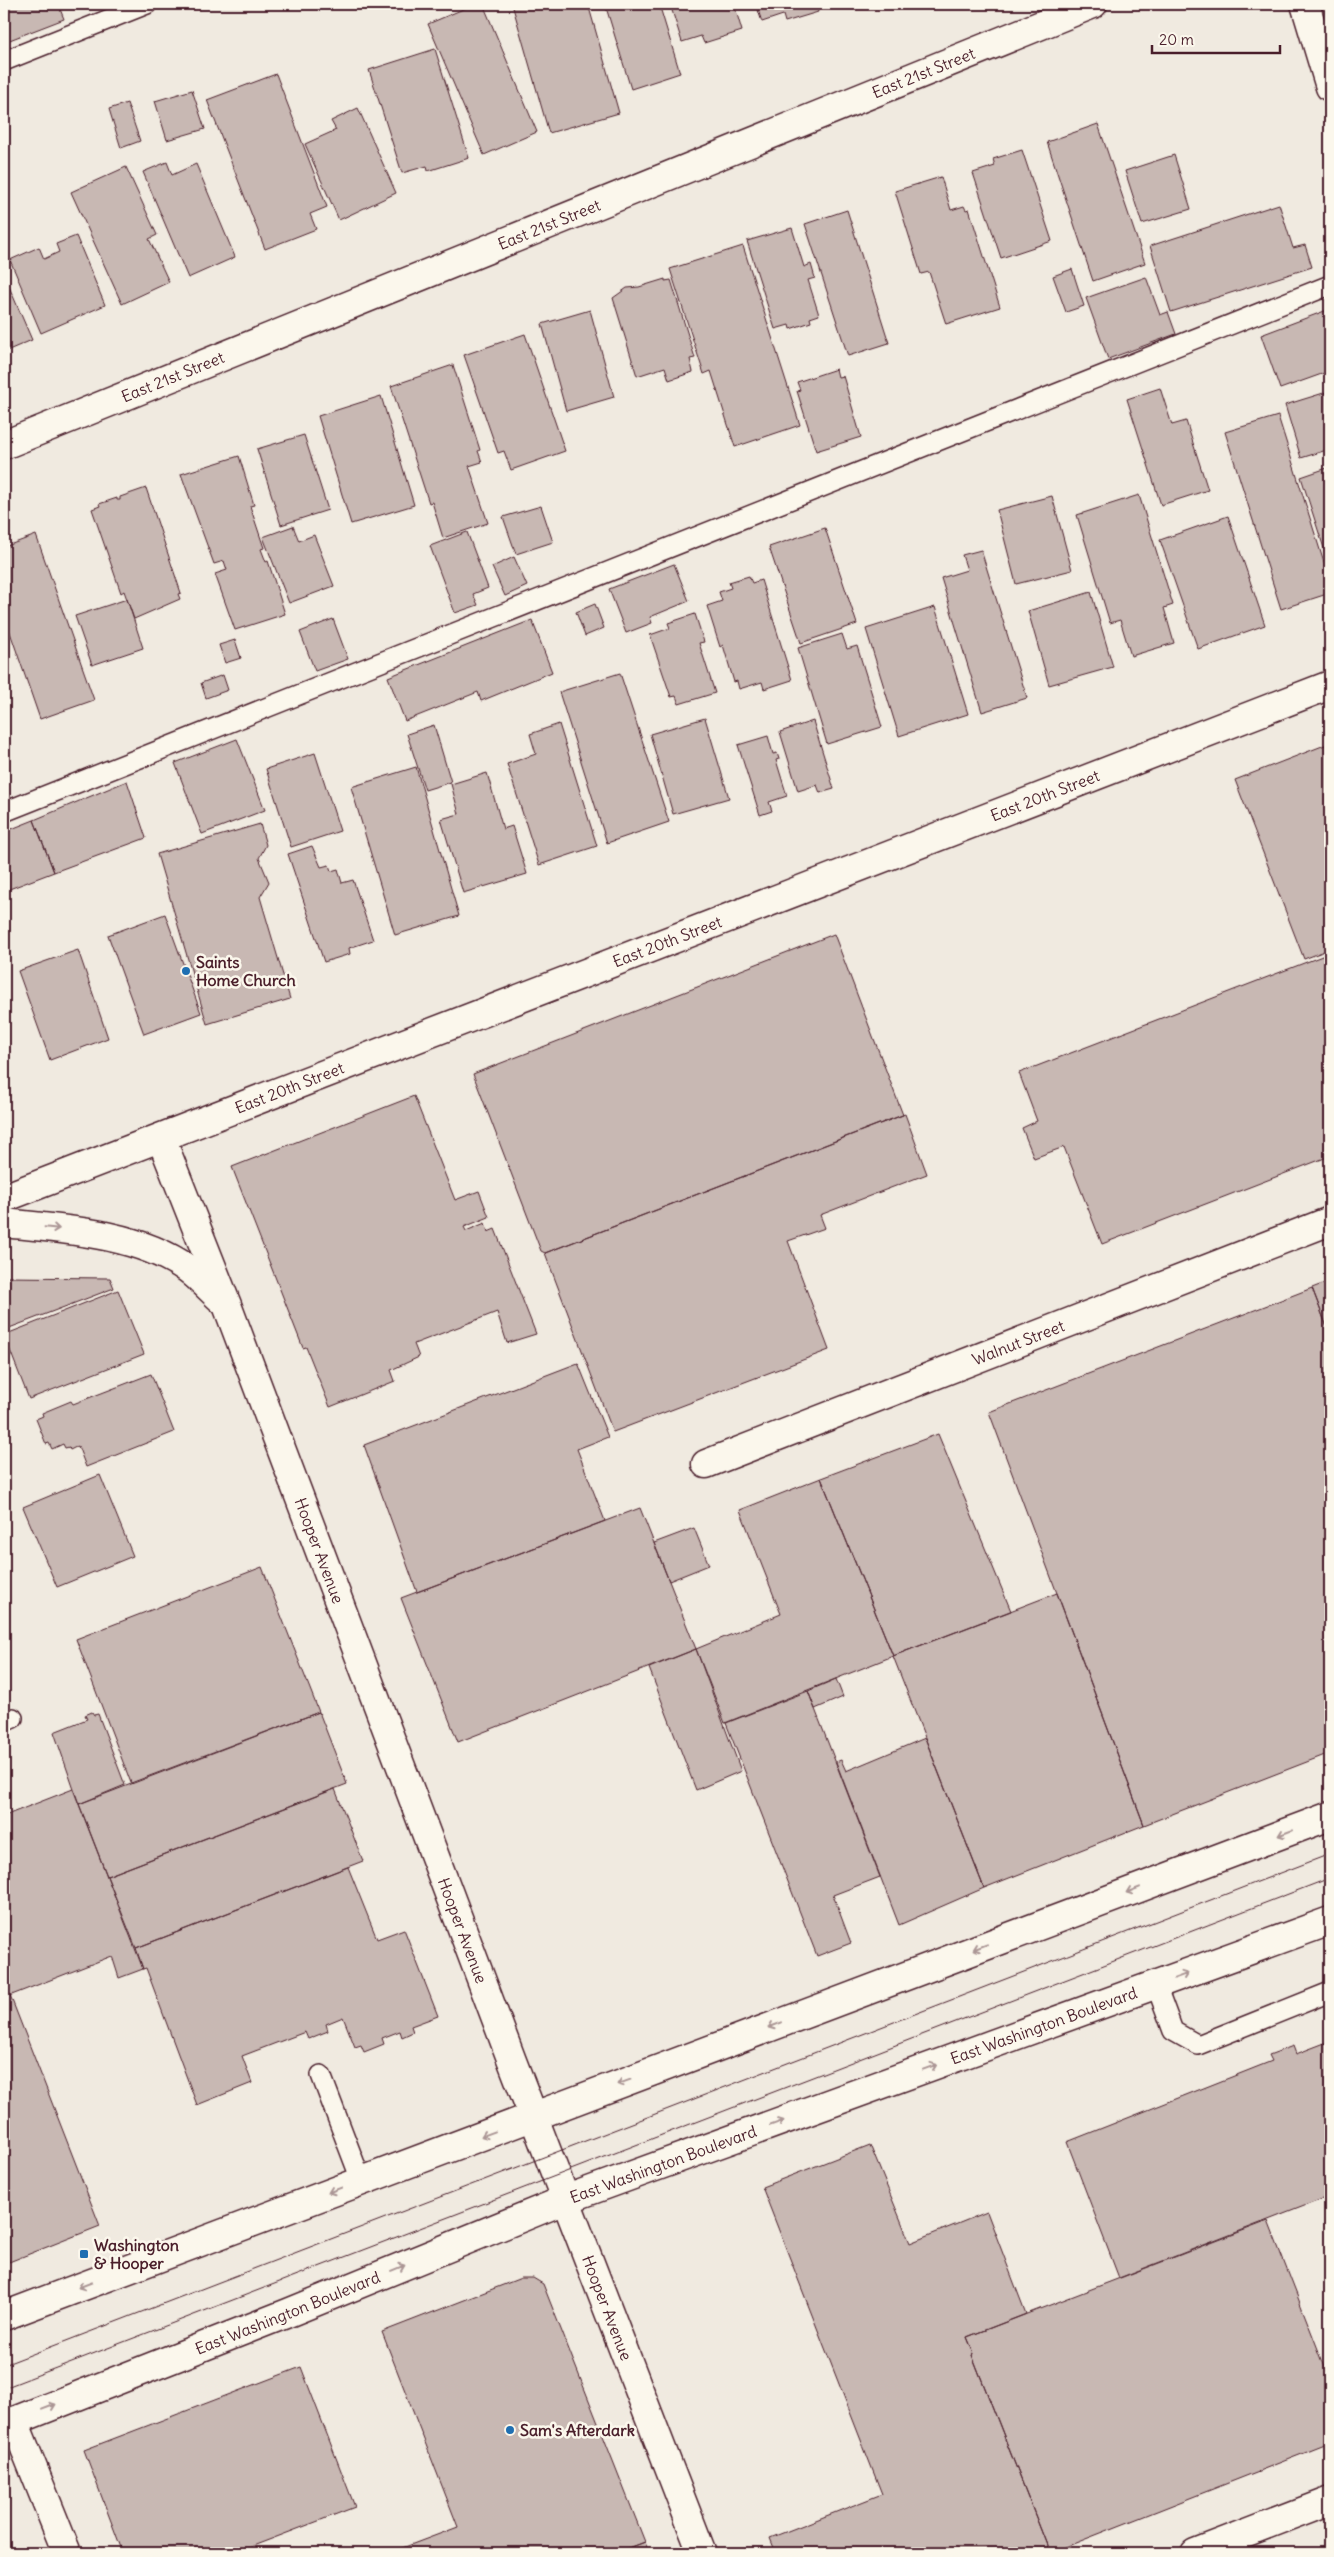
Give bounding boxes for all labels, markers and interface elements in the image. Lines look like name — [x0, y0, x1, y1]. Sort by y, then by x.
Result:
scale bar — [1152, 22, 1279, 54]
text: 20 m — [1159, 30, 1194, 49]
street label: East 21st Street — [869, 43, 978, 102]
street label: East 21st Street — [495, 194, 604, 254]
street label: East 21st Street — [118, 347, 228, 406]
street label: East 20th Street — [987, 765, 1103, 825]
street label: East 20th Street — [610, 911, 725, 972]
place label: Saints Home Church — [196, 952, 296, 990]
marker: Saints Home Church — [180, 965, 192, 977]
street label: East 20th Street — [232, 1057, 347, 1118]
one-way arrow — [44, 1223, 60, 1233]
street label: Walnut Street — [969, 1315, 1068, 1369]
street label: Hooper Avenue — [291, 1495, 349, 1606]
one-way arrow — [1277, 1829, 1293, 1838]
street label: Hooper Avenue — [434, 1875, 492, 1986]
one-way arrow — [1125, 1886, 1141, 1895]
one-way arrow — [973, 1944, 988, 1953]
one-way arrow — [1173, 1971, 1188, 1980]
street label: East Washington Boulevard — [947, 1982, 1140, 2069]
one-way arrow — [768, 2021, 784, 2030]
one-way arrow — [922, 2062, 937, 2071]
one-way arrow — [616, 2079, 631, 2088]
one-way arrow — [769, 2118, 784, 2127]
street label: East Washington Boulevard — [567, 2121, 759, 2207]
one-way arrow — [481, 2130, 496, 2139]
one-way arrow — [328, 2186, 344, 2195]
place label: Washington & Hooper — [94, 2235, 179, 2274]
marker: Washington & Hooper — [78, 2248, 90, 2260]
street label: Hooper Avenue — [578, 2252, 637, 2363]
one-way arrow — [390, 2263, 405, 2273]
street label: East Washington Boulevard — [192, 2267, 383, 2359]
one-way arrow — [78, 2281, 93, 2290]
one-way arrow — [41, 2401, 56, 2411]
place label: Sam's Afterdark — [520, 2420, 635, 2440]
marker: Sam's Afterdark — [504, 2424, 516, 2436]

